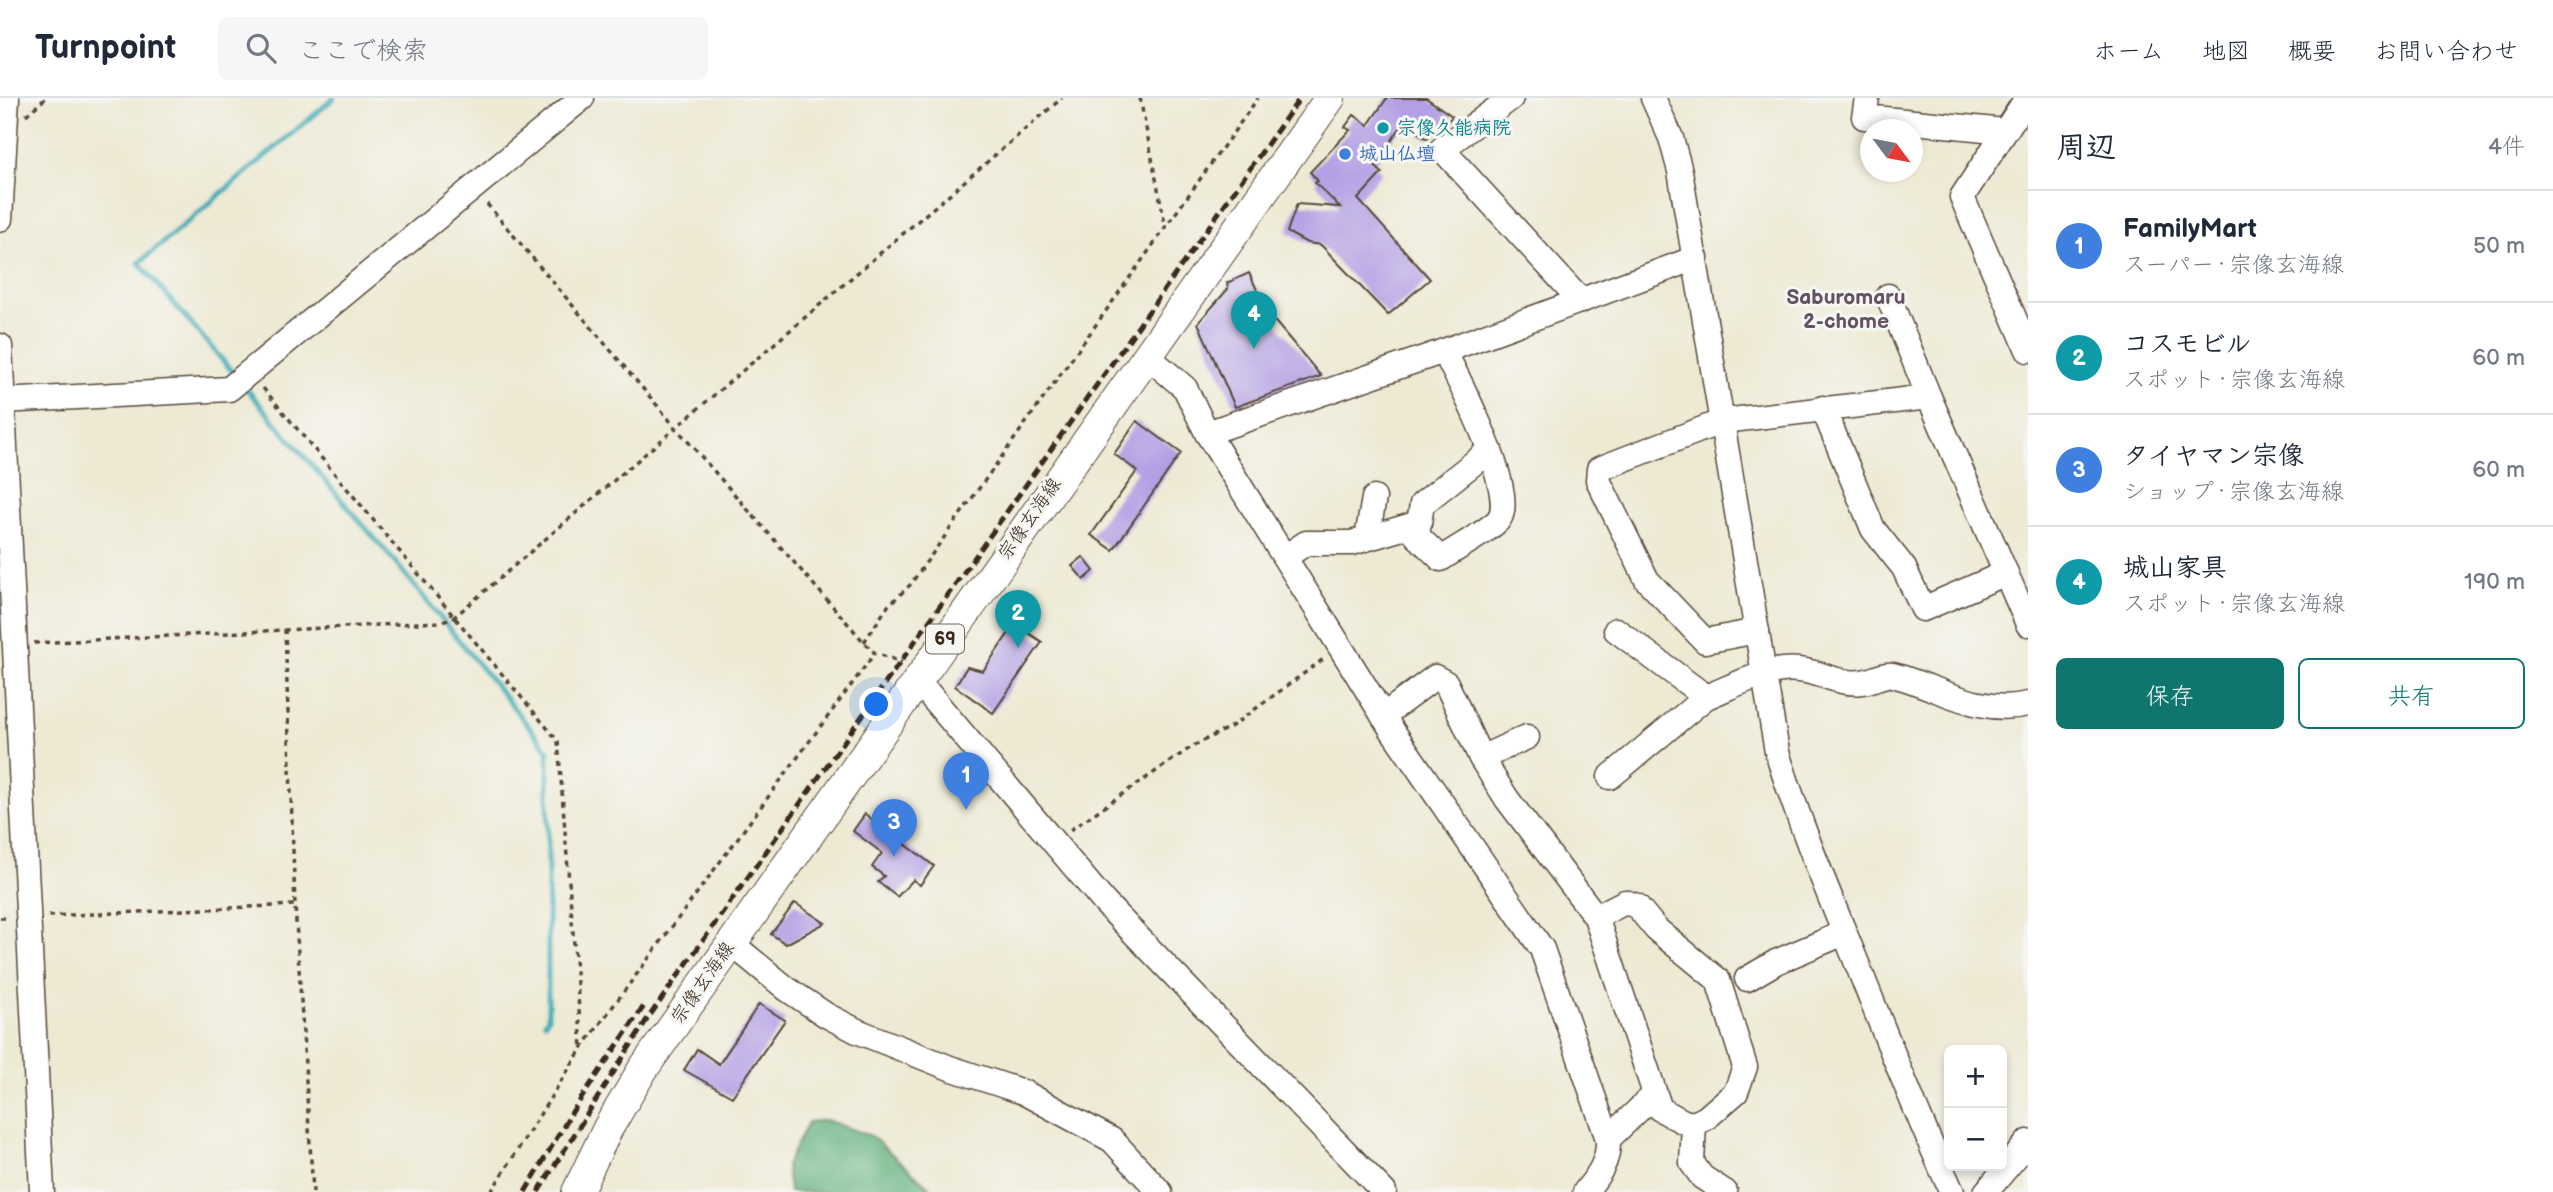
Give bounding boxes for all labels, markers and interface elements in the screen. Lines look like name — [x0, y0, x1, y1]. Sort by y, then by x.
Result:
search box — [218, 17, 708, 80]
text: Turnpoint — [35, 28, 176, 68]
icon: search — [242, 29, 280, 67]
text: ここで検索 — [298, 36, 428, 67]
text: ホーム — [2093, 37, 2164, 66]
text: 地図 — [2202, 37, 2250, 66]
text: 概要 — [2288, 37, 2336, 66]
text: お問い合わせ — [2374, 37, 2518, 66]
place label: 宗像久能病院 — [1397, 117, 1511, 140]
north arrow — [1860, 119, 1923, 182]
marker: 宗像久能病院 — [1375, 120, 1391, 136]
text: 周辺 — [2056, 130, 2116, 166]
text: 4件 — [2488, 133, 2525, 161]
place label: 城山仏壇 — [1359, 143, 1436, 166]
marker: 城山仏壇 — [1337, 146, 1353, 162]
text: FamilyMart — [2123, 214, 2257, 245]
text: 1 — [2074, 232, 2084, 260]
text: 50 m — [2473, 232, 2525, 260]
text: スーパー · 宗像玄海線 — [2123, 251, 2344, 279]
district label: Saburomaru 2-chome — [1787, 285, 1905, 334]
pin: 4 — [1231, 291, 1277, 349]
text: コスモビル — [2123, 329, 2251, 360]
text: 2 — [2072, 344, 2086, 372]
text: 60 m — [2472, 344, 2525, 372]
text: スポット · 宗像玄海線 — [2123, 366, 2345, 394]
text: タイヤマン宗像 — [2123, 441, 2304, 472]
text: 3 — [2072, 456, 2086, 484]
text: 60 m — [2472, 456, 2525, 484]
street label: 宗像玄海線 — [993, 473, 1067, 565]
text: ショップ · 宗像玄海線 — [2123, 478, 2344, 506]
text: 城山家具 — [2123, 553, 2227, 584]
text: 4 — [2072, 568, 2086, 596]
text: 190 m — [2464, 568, 2525, 596]
pin: 2 — [995, 590, 1041, 648]
text: スポット · 宗像玄海線 — [2123, 590, 2345, 618]
road number: 69 — [926, 624, 964, 654]
button: 保存 — [2056, 658, 2284, 729]
button: 共有 — [2298, 658, 2525, 729]
your location — [859, 687, 893, 721]
pin: 1 — [943, 752, 989, 810]
pin: 3 — [871, 799, 917, 857]
street label: 宗像玄海線 — [666, 937, 740, 1029]
map controls — [1944, 1045, 2007, 1171]
button: + — [1944, 1045, 2007, 1108]
button: − — [1944, 1108, 2007, 1171]

